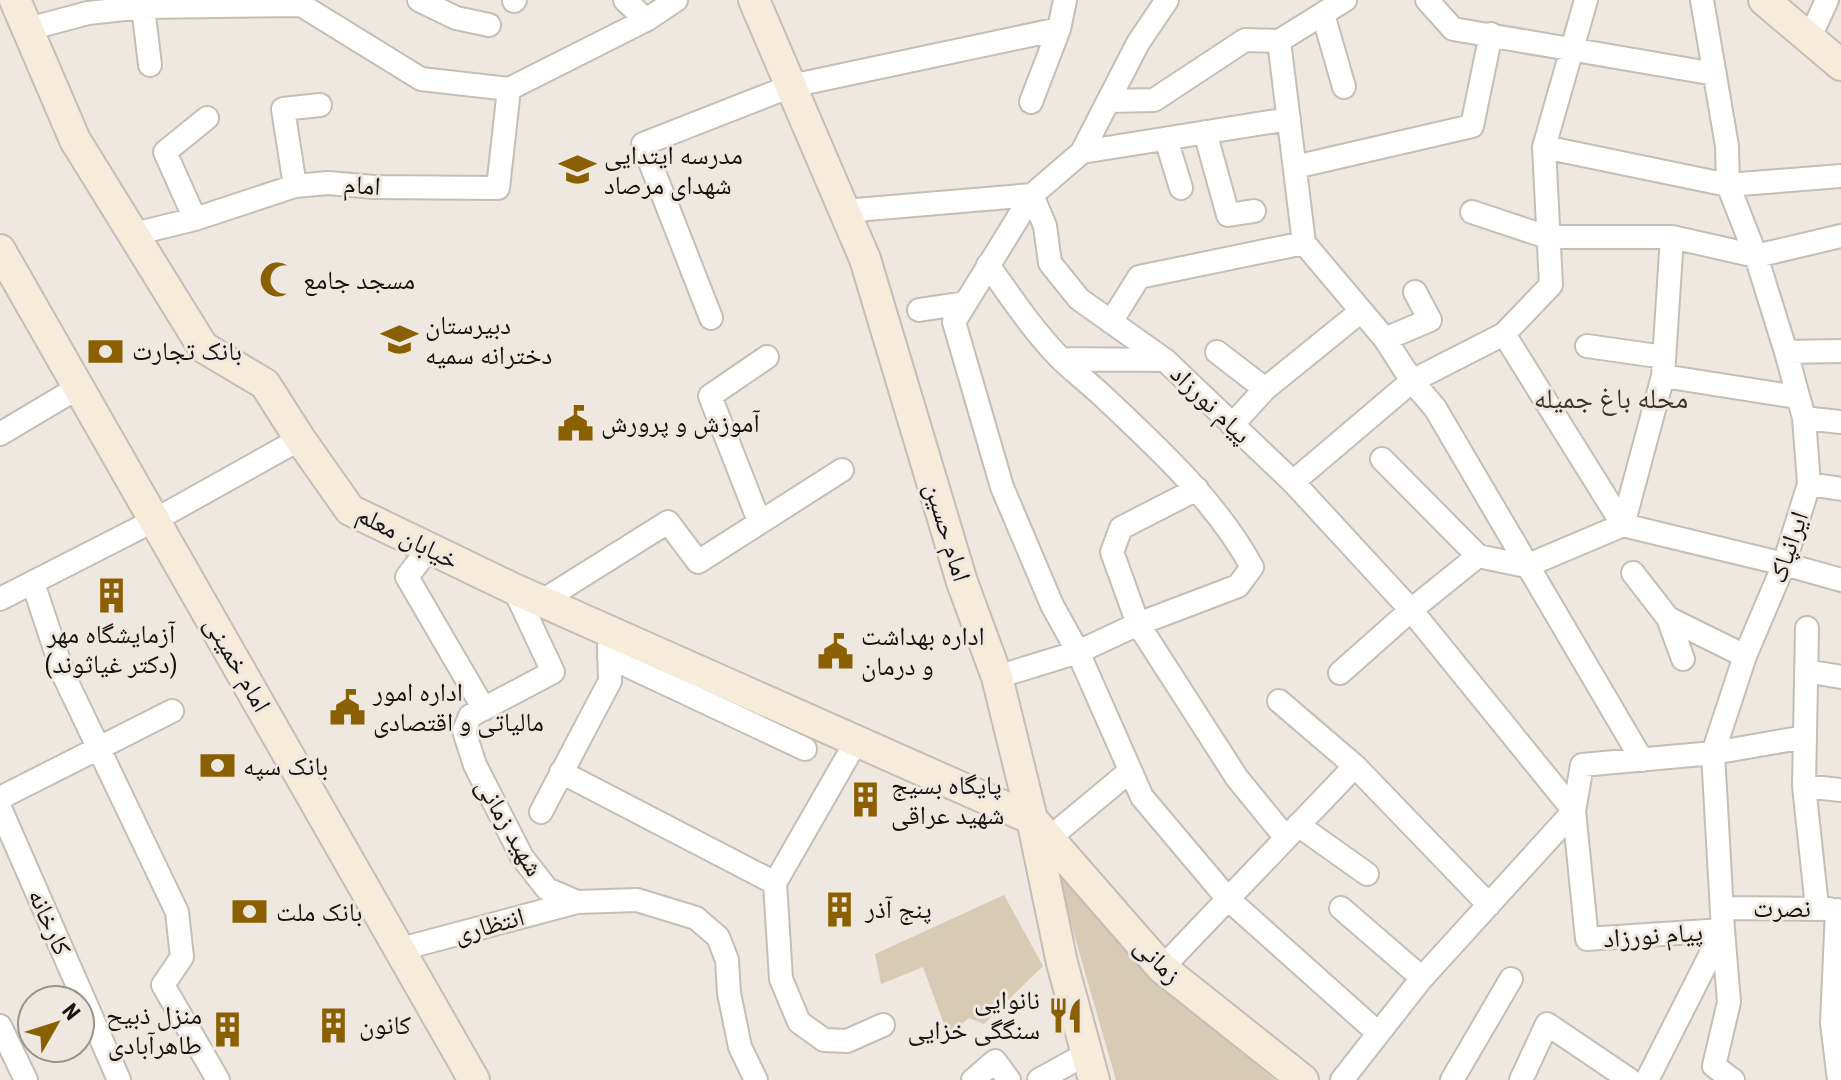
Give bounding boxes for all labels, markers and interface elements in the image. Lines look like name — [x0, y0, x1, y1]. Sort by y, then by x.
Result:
place label: مدرسه ایتدایی شهدای مرصاد — [604, 140, 743, 201]
school or university icon: مدرسه ایتدایی شهدای مرصاد — [559, 151, 597, 189]
street label: امام — [342, 169, 382, 204]
mosque icon: مسجد جامع — [258, 261, 296, 299]
place label: مسجد جامع — [303, 265, 415, 297]
place label: دبیرستان دخترانه سمیه — [425, 310, 552, 370]
school or university icon: دبیرستان دخترانه سمیه — [380, 321, 418, 359]
bank icon: بانک تجارت — [87, 332, 125, 370]
place label: بانک تجارت — [132, 336, 242, 366]
street label: پیام نورزاد — [1163, 359, 1257, 452]
district label: محله باغ‌ جمیله — [1534, 382, 1688, 416]
public building icon: آموزش و پرورش — [556, 404, 594, 442]
place label: آموزش و پرورش — [601, 408, 761, 439]
street label: امام حسین — [916, 479, 977, 586]
street label: خیابان معلم — [351, 499, 464, 577]
street label: ایرانپاک — [1762, 507, 1815, 587]
building icon: آزمایشگاه مهر (دکتر غیاثوند) — [92, 576, 130, 614]
street label: امام خمینی — [196, 611, 277, 719]
place label: آزمایشگاه مهر (دکتر غیاثوند) — [44, 619, 178, 679]
place label: اداره بهداشت و درمان — [861, 621, 985, 682]
public building icon: اداره بهداشت و درمان — [816, 632, 854, 670]
place label: اداره امور مالیاتی و اقتصادی — [372, 677, 544, 738]
public building icon: اداره امور مالیاتی و اقتصادی — [328, 688, 366, 726]
bank icon: بانک سپه — [198, 747, 236, 785]
place label: بانک سپه — [243, 751, 328, 782]
place label: پایگاه بسیج شهید عراقی — [891, 770, 1004, 831]
street label: شهید زمانی — [469, 773, 550, 882]
building icon: پایگاه بسیج شهید عراقی — [846, 781, 884, 819]
street label: کارخانه — [22, 884, 78, 960]
building icon: پنج آذر — [820, 890, 858, 928]
bank icon: بانک ملت — [231, 893, 269, 931]
street label: نصرت — [1753, 893, 1811, 923]
place label: پنج آذر — [864, 894, 932, 926]
place label: بانک ملت — [276, 897, 363, 927]
street label: انتظاری — [450, 901, 528, 950]
street label: پیام نورزاد — [1602, 917, 1704, 956]
street label: زمانی — [1128, 930, 1188, 990]
north arrow — [16, 984, 96, 1064]
place label: نانوایی سنگگی خزایی — [908, 985, 1040, 1046]
restaurant icon: نانوایی سنگگی خزایی — [1047, 996, 1085, 1034]
text: N — [57, 999, 85, 1025]
place label: منزل ذبیح طاهرآبادی — [106, 1000, 202, 1061]
building icon: کانون — [314, 1006, 352, 1044]
place label: کانون — [359, 1010, 411, 1041]
building icon: منزل ذبیح طاهرآبادی — [209, 1011, 247, 1049]

